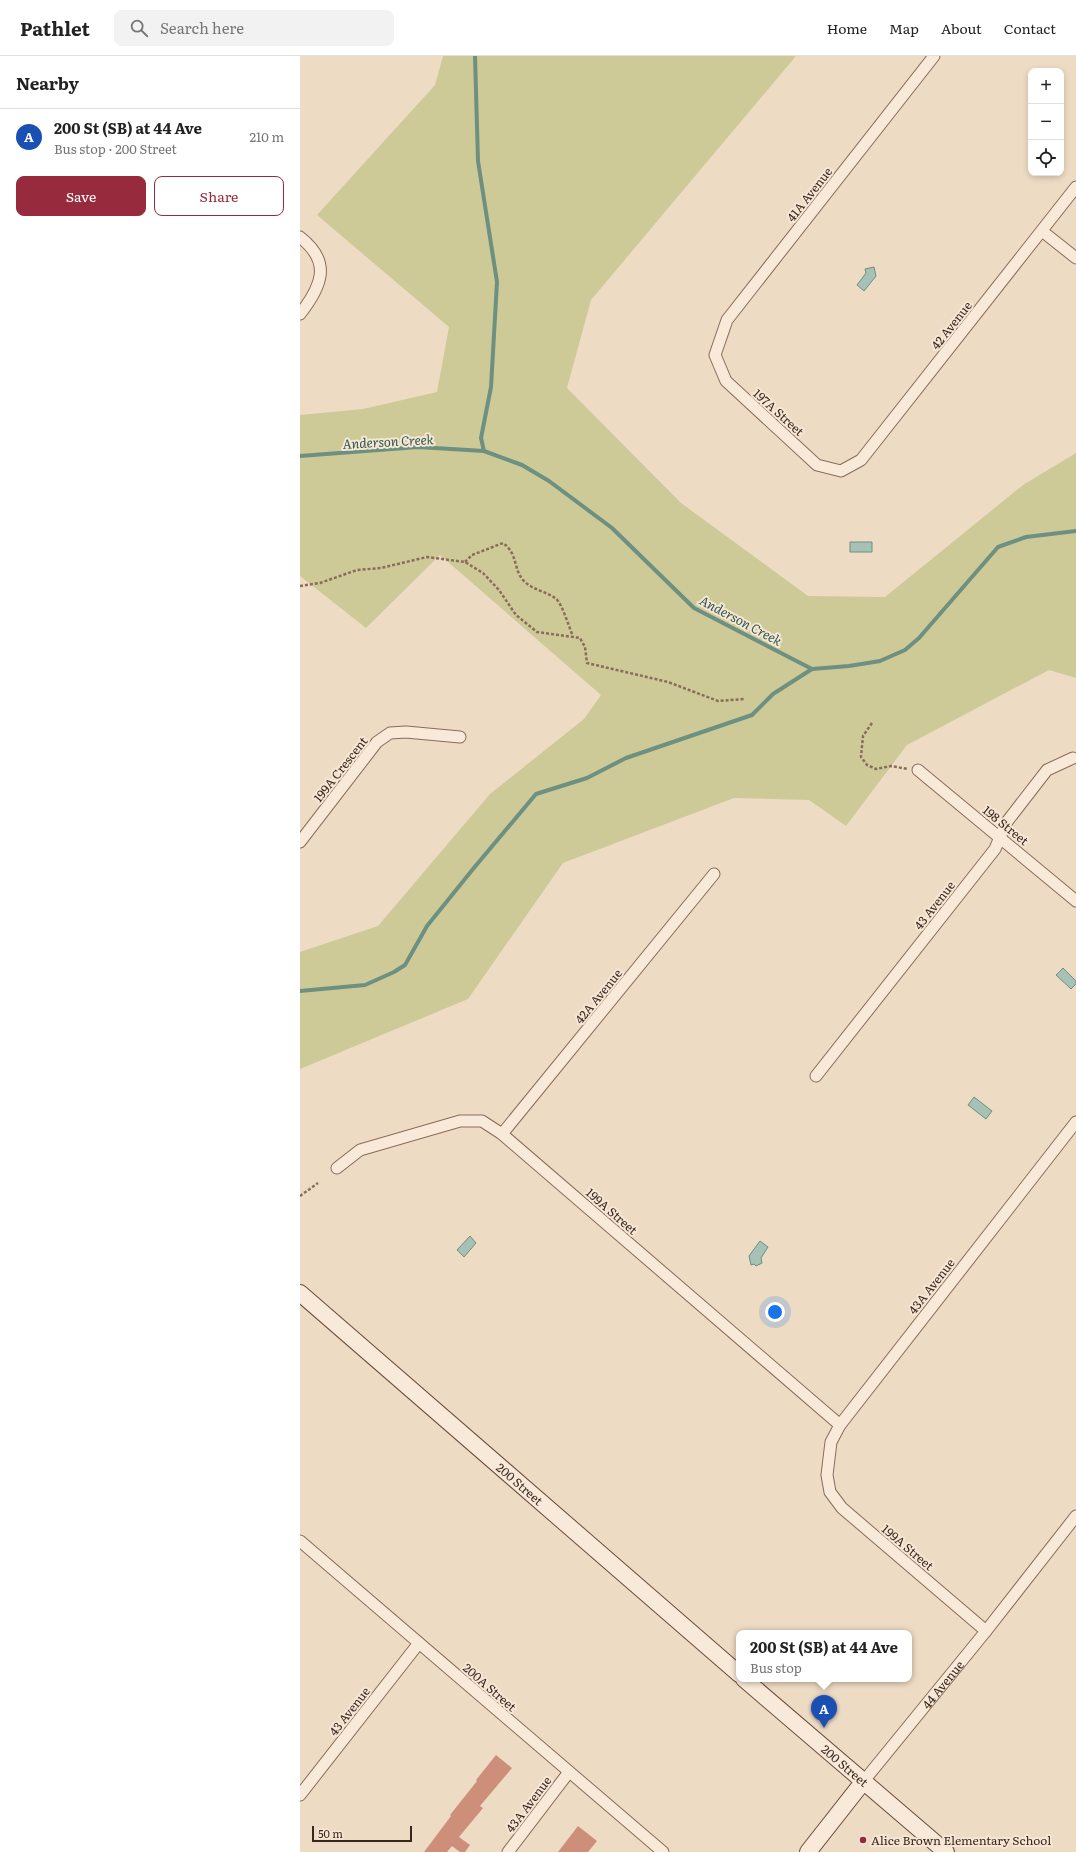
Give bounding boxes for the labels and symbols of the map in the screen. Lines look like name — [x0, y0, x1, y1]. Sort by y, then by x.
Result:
street label: 41A Avenue — [782, 163, 836, 225]
street label: 42 Avenue — [926, 297, 976, 353]
street label: 197A Street — [750, 384, 808, 440]
water label: Anderson Creek — [342, 429, 435, 453]
water label: Anderson Creek — [696, 590, 786, 650]
street label: 199A Crescent — [309, 732, 371, 805]
street label: 198 Street — [979, 801, 1033, 849]
street label: 43 Avenue — [909, 877, 959, 933]
street label: 42A Avenue — [570, 965, 626, 1027]
street label: 199A Street — [582, 1184, 642, 1239]
street label: 43A Avenue — [903, 1254, 959, 1318]
your location — [765, 1302, 785, 1322]
street label: 200 Street — [492, 1458, 547, 1509]
street label: 199A Street — [878, 1520, 938, 1574]
street label: 44 Avenue — [917, 1656, 968, 1712]
street label: 200A Street — [459, 1659, 521, 1715]
street label: 43 Avenue — [324, 1683, 374, 1739]
pin: A — [811, 1695, 837, 1728]
street label: 200 Street — [818, 1740, 873, 1791]
street label: 43A Avenue — [501, 1772, 555, 1836]
scale bar — [312, 1824, 412, 1843]
place label: Alice Brown Elementary School — [871, 1831, 1051, 1849]
marker: Alice Brown Elementary School — [858, 1835, 868, 1845]

